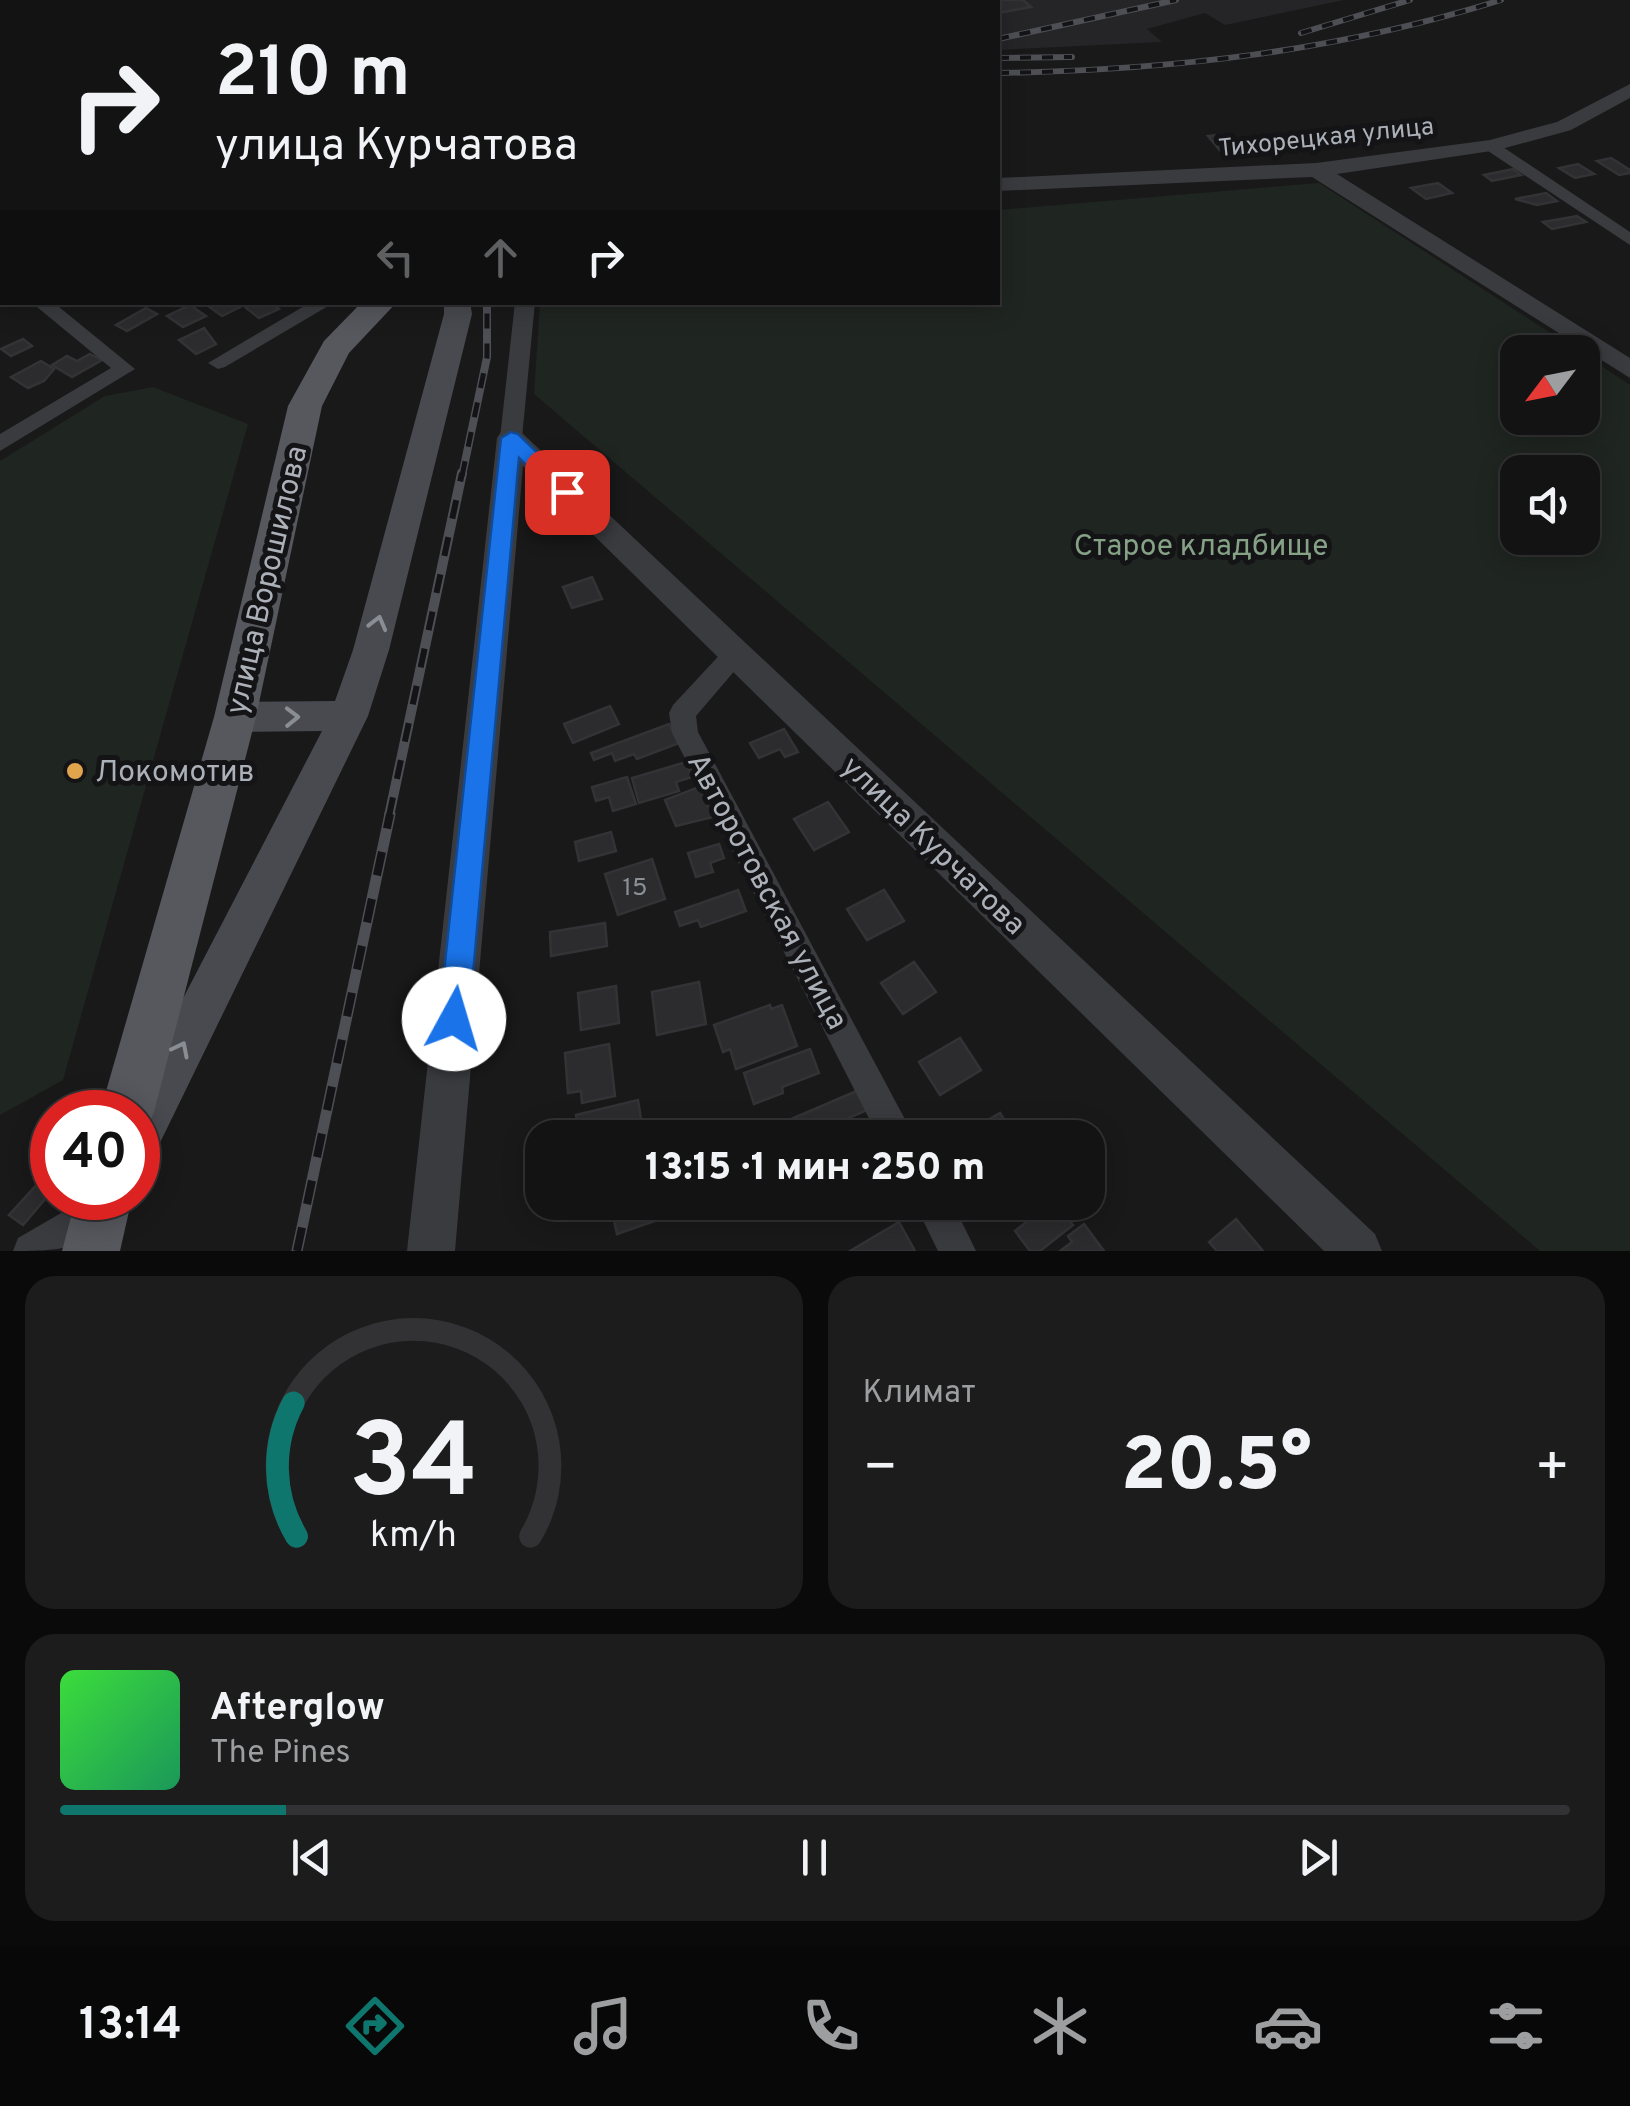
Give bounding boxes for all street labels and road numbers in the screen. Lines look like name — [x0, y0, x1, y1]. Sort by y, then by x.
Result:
street label: Тихорецкая улица — [1217, 112, 1436, 166]
street label: улица Ворошилова — [220, 443, 317, 719]
street label: Авторотовская улица — [677, 748, 854, 1037]
street label: улица Курчатова — [832, 750, 1032, 944]

